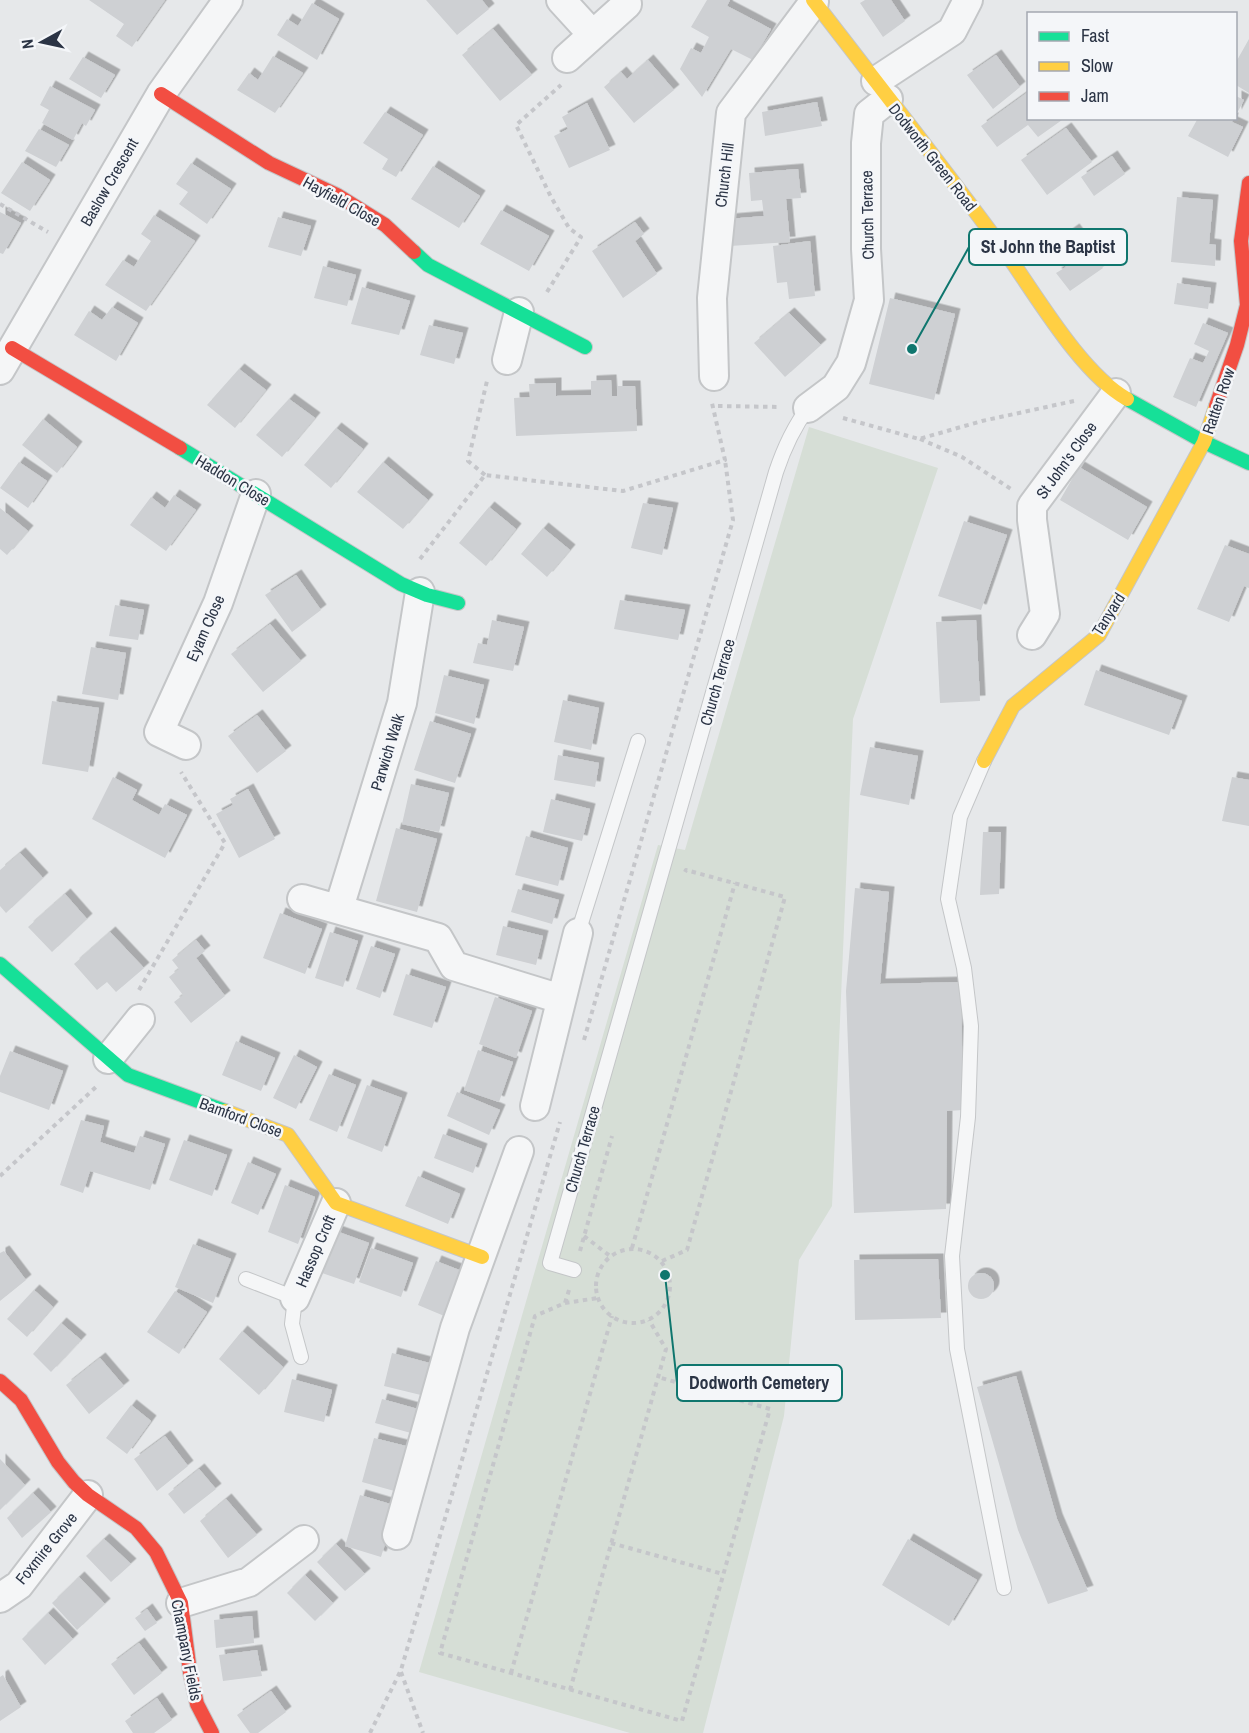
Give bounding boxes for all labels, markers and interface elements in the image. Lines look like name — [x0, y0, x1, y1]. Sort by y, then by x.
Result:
north arrow — [12, 12, 72, 72]
legend — [1027, 12, 1237, 120]
text: Fast — [1081, 23, 1109, 48]
text: N — [16, 38, 39, 50]
text: Slow — [1081, 53, 1113, 78]
text: Jam — [1081, 83, 1109, 108]
street label: Dodworth Green Road — [884, 99, 982, 215]
street label: Baslow Crescent — [75, 134, 143, 230]
street label: Church Hill — [709, 141, 739, 209]
street label: Church Terrace — [855, 170, 879, 260]
street label: Hayfield Close — [299, 171, 385, 231]
callout: St John the Baptist — [969, 229, 1127, 265]
text: St John the Baptist — [981, 234, 1115, 259]
street label: Ratten Row — [1196, 365, 1240, 437]
street label: St John's Close — [1030, 417, 1102, 503]
street label: Haddon Close — [192, 449, 274, 511]
street label: Tanyard — [1086, 588, 1130, 640]
street label: Eyam Close — [181, 591, 229, 665]
street label: Church Terrace — [694, 636, 740, 728]
street label: Parwich Walk — [365, 710, 409, 793]
street label: Bamford Close — [196, 1092, 286, 1142]
street label: Church Terrace — [559, 1103, 605, 1195]
street label: Hassop Croft — [290, 1211, 340, 1291]
callout: Dodworth Cemetery — [677, 1365, 842, 1401]
text: Dodworth Cemetery — [689, 1370, 830, 1395]
street label: Foxmire Grove — [10, 1507, 82, 1589]
street label: Champany Fields — [166, 1597, 208, 1703]

